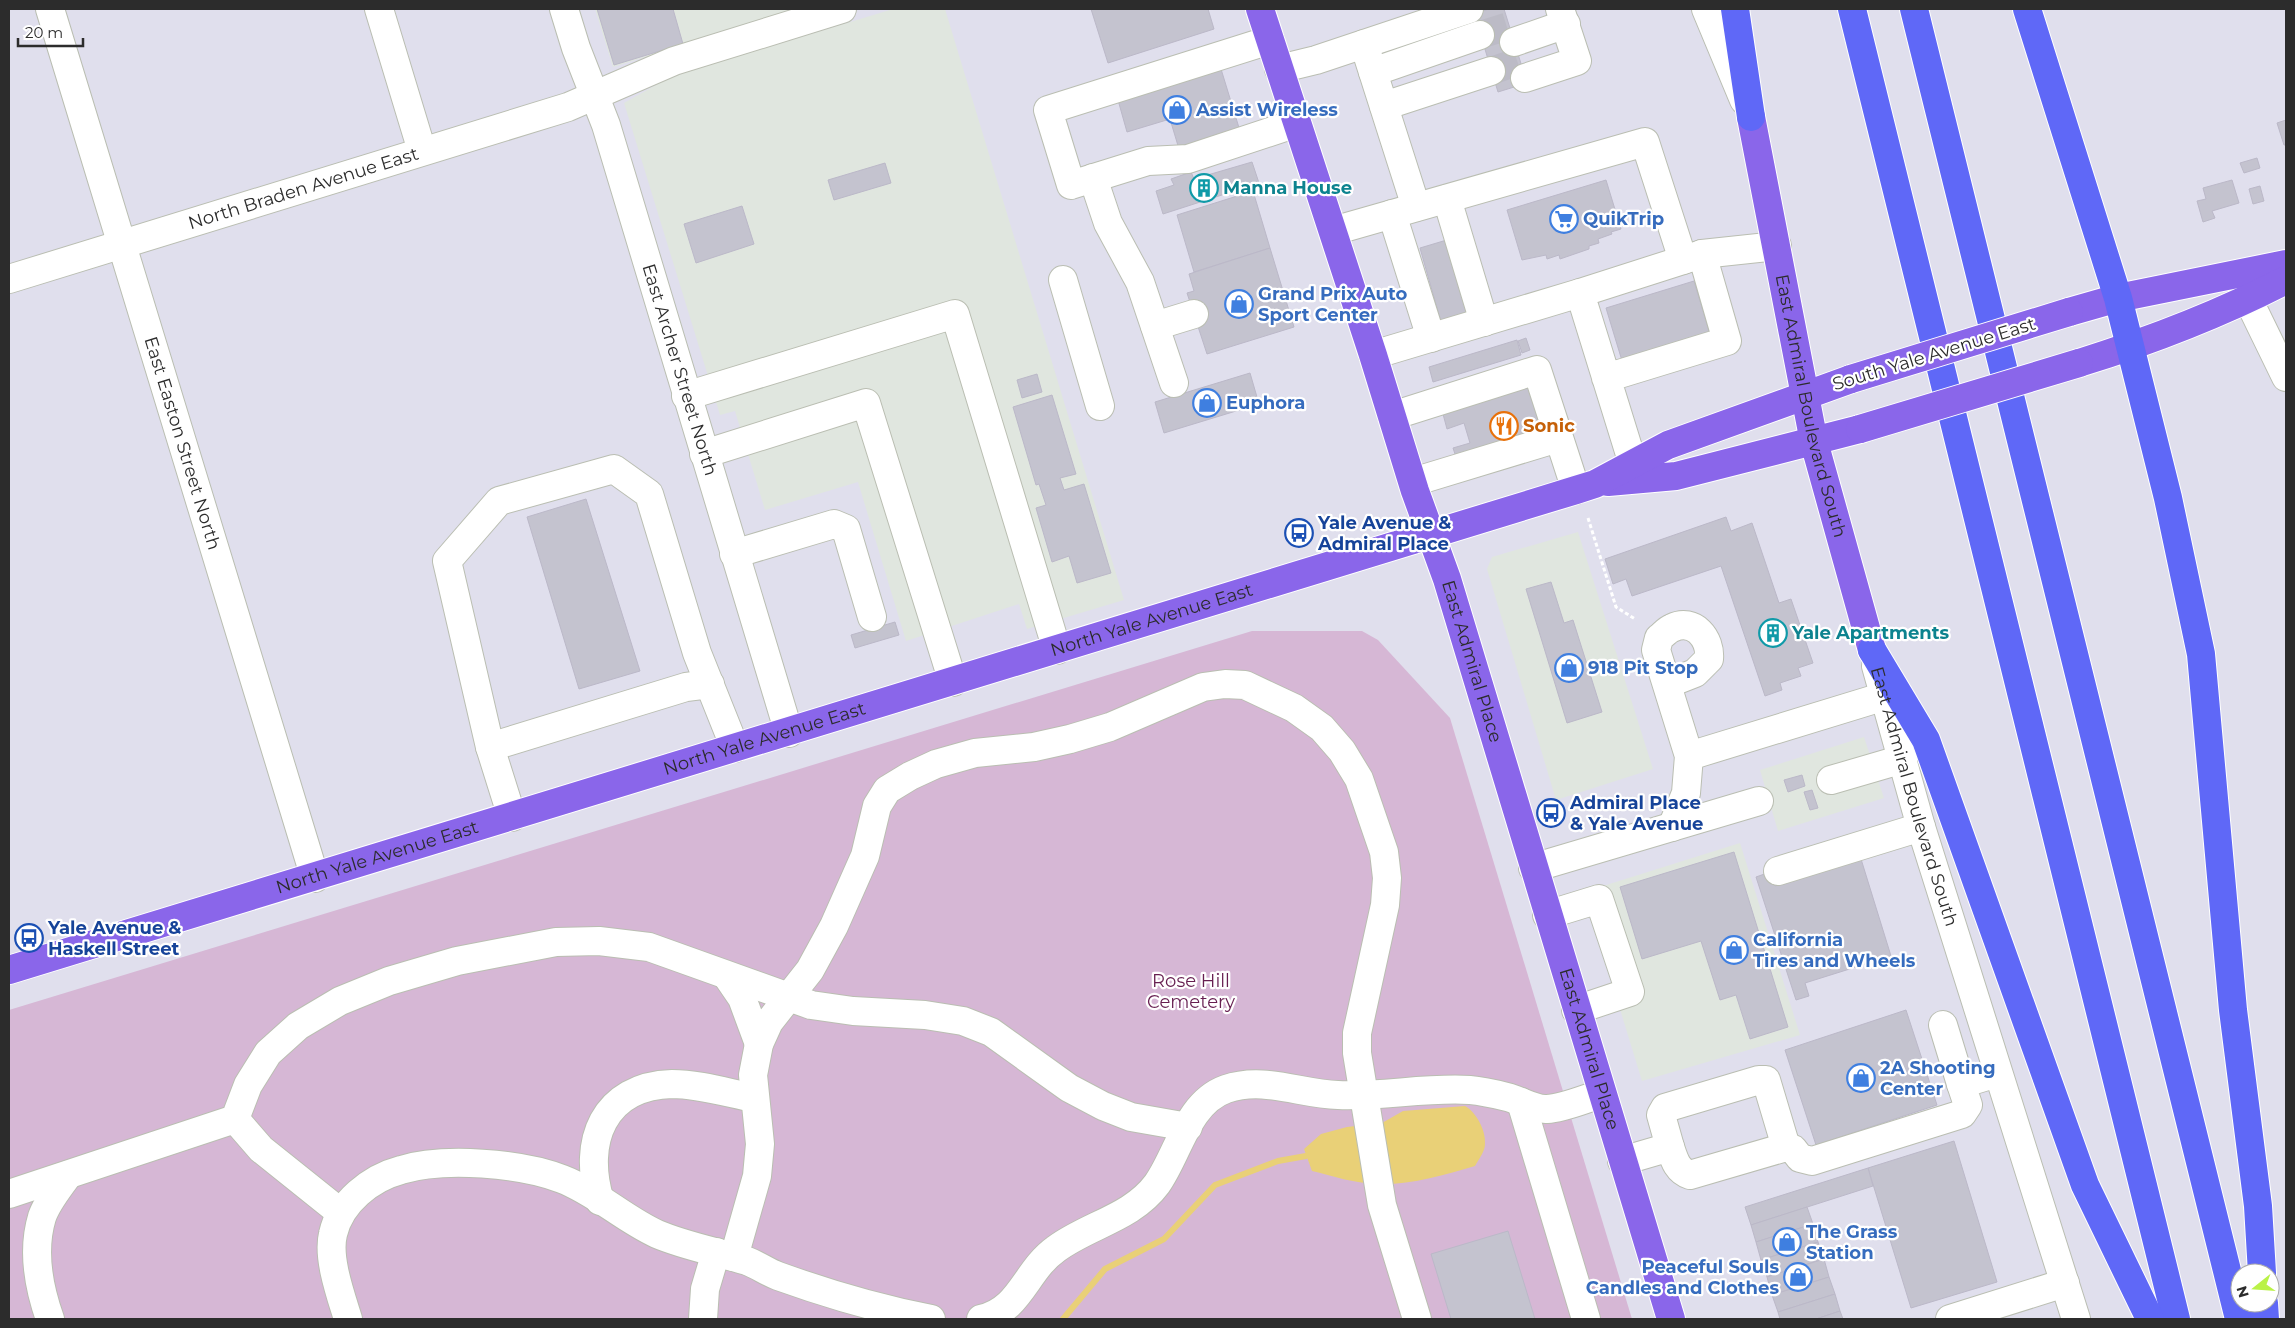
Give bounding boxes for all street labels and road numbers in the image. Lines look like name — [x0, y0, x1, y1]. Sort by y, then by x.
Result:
street label: North Braden Avenue East — [186, 143, 421, 234]
street label: East Archer Street North — [637, 261, 722, 478]
street label: East Admiral Boulevard South — [1771, 272, 1851, 540]
street label: South Yale Avenue East — [1830, 313, 2038, 395]
street label: East Easton Street North — [140, 334, 225, 553]
street label: East Admiral Place — [1437, 578, 1507, 745]
street label: North Yale Avenue East — [1048, 579, 1255, 661]
street label: East Admiral Boulevard South — [1866, 664, 1963, 929]
street label: North Yale Avenue East — [661, 697, 868, 780]
street label: North Yale Avenue East — [273, 816, 481, 899]
street label: East Admiral Place — [1554, 965, 1624, 1133]

